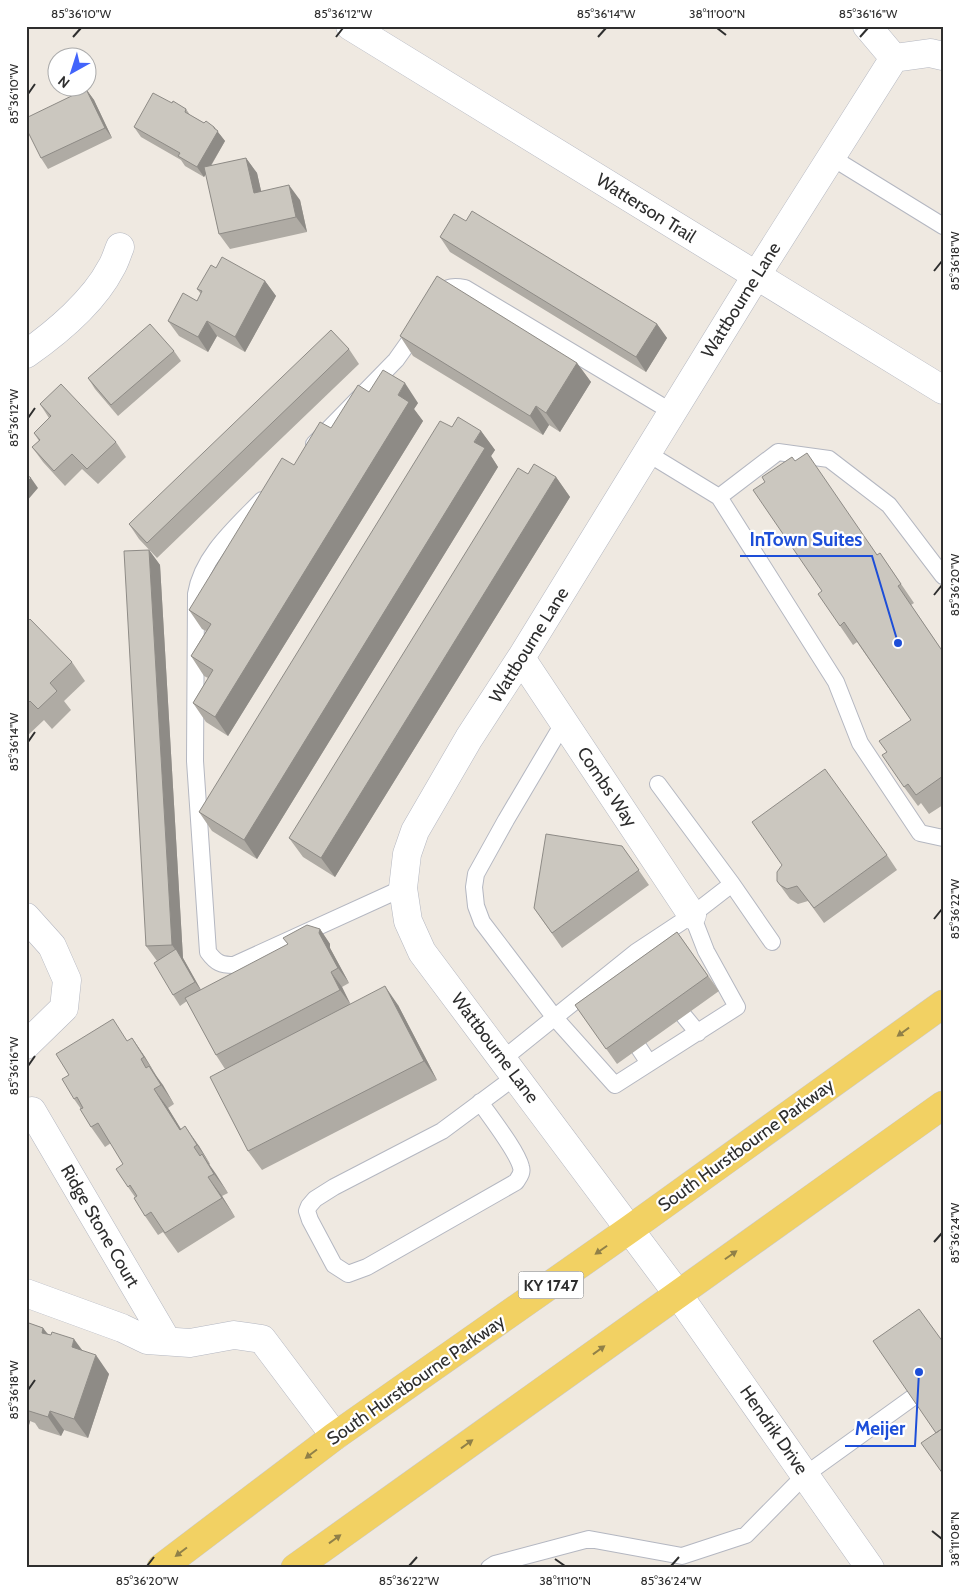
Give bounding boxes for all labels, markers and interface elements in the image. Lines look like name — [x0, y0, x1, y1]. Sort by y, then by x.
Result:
text: 85°36'10"W — [51, 6, 112, 21]
text: 85°36'12"W — [314, 6, 373, 21]
text: 85°36'14"W — [577, 6, 636, 21]
text: 38°11'00"N — [689, 6, 745, 21]
text: 85°36'16"W — [839, 6, 898, 21]
north arrow — [48, 48, 98, 98]
text: 85°36'10"W — [6, 63, 21, 124]
text: N — [54, 72, 73, 92]
street label: Watterson Trail — [592, 169, 701, 248]
text: 85°36'18"W — [947, 231, 962, 291]
street label: Wattbourne Lane — [697, 238, 785, 362]
text: 85°36'12"W — [6, 388, 21, 447]
callout: InTown Suites — [740, 522, 872, 556]
text: InTown Suites — [750, 528, 862, 551]
text: 85°36'20"W — [947, 553, 962, 616]
street label: Wattbourne Lane — [485, 583, 573, 707]
text: 85°36'14"W — [6, 712, 21, 771]
street label: Combs Way — [572, 743, 642, 831]
text: 85°36'22"W — [947, 878, 962, 939]
street label: Wattbourne Lane — [446, 989, 544, 1107]
one-way arrow — [897, 1027, 910, 1038]
text: 85°36'16"W — [6, 1036, 21, 1095]
street label: South Hurstbourne Parkway — [654, 1074, 838, 1216]
street label: Ridge Stone Court — [56, 1161, 144, 1291]
text: 85°36'24"W — [947, 1202, 962, 1263]
one-way arrow — [594, 1245, 607, 1255]
one-way arrow — [724, 1250, 738, 1260]
road number: KY 1747 — [518, 1272, 584, 1298]
street label: South Hurstbourne Parkway — [323, 1310, 509, 1450]
one-way arrow — [592, 1345, 606, 1355]
text: 85°36'18"W — [6, 1360, 21, 1420]
street label: Hendrik Drive — [735, 1381, 813, 1479]
callout: Meijer — [845, 1412, 915, 1446]
text: Meijer — [855, 1417, 906, 1440]
one-way arrow — [460, 1439, 474, 1449]
one-way arrow — [305, 1449, 318, 1460]
text: 38°11'08"N — [947, 1511, 962, 1567]
one-way arrow — [328, 1534, 342, 1544]
one-way arrow — [175, 1547, 188, 1558]
text: 85°36'20"W — [116, 1573, 179, 1588]
text: 85°36'22"W — [379, 1573, 440, 1588]
text: 38°11'10"N — [539, 1573, 591, 1588]
text: 85°36'24"W — [641, 1573, 702, 1588]

